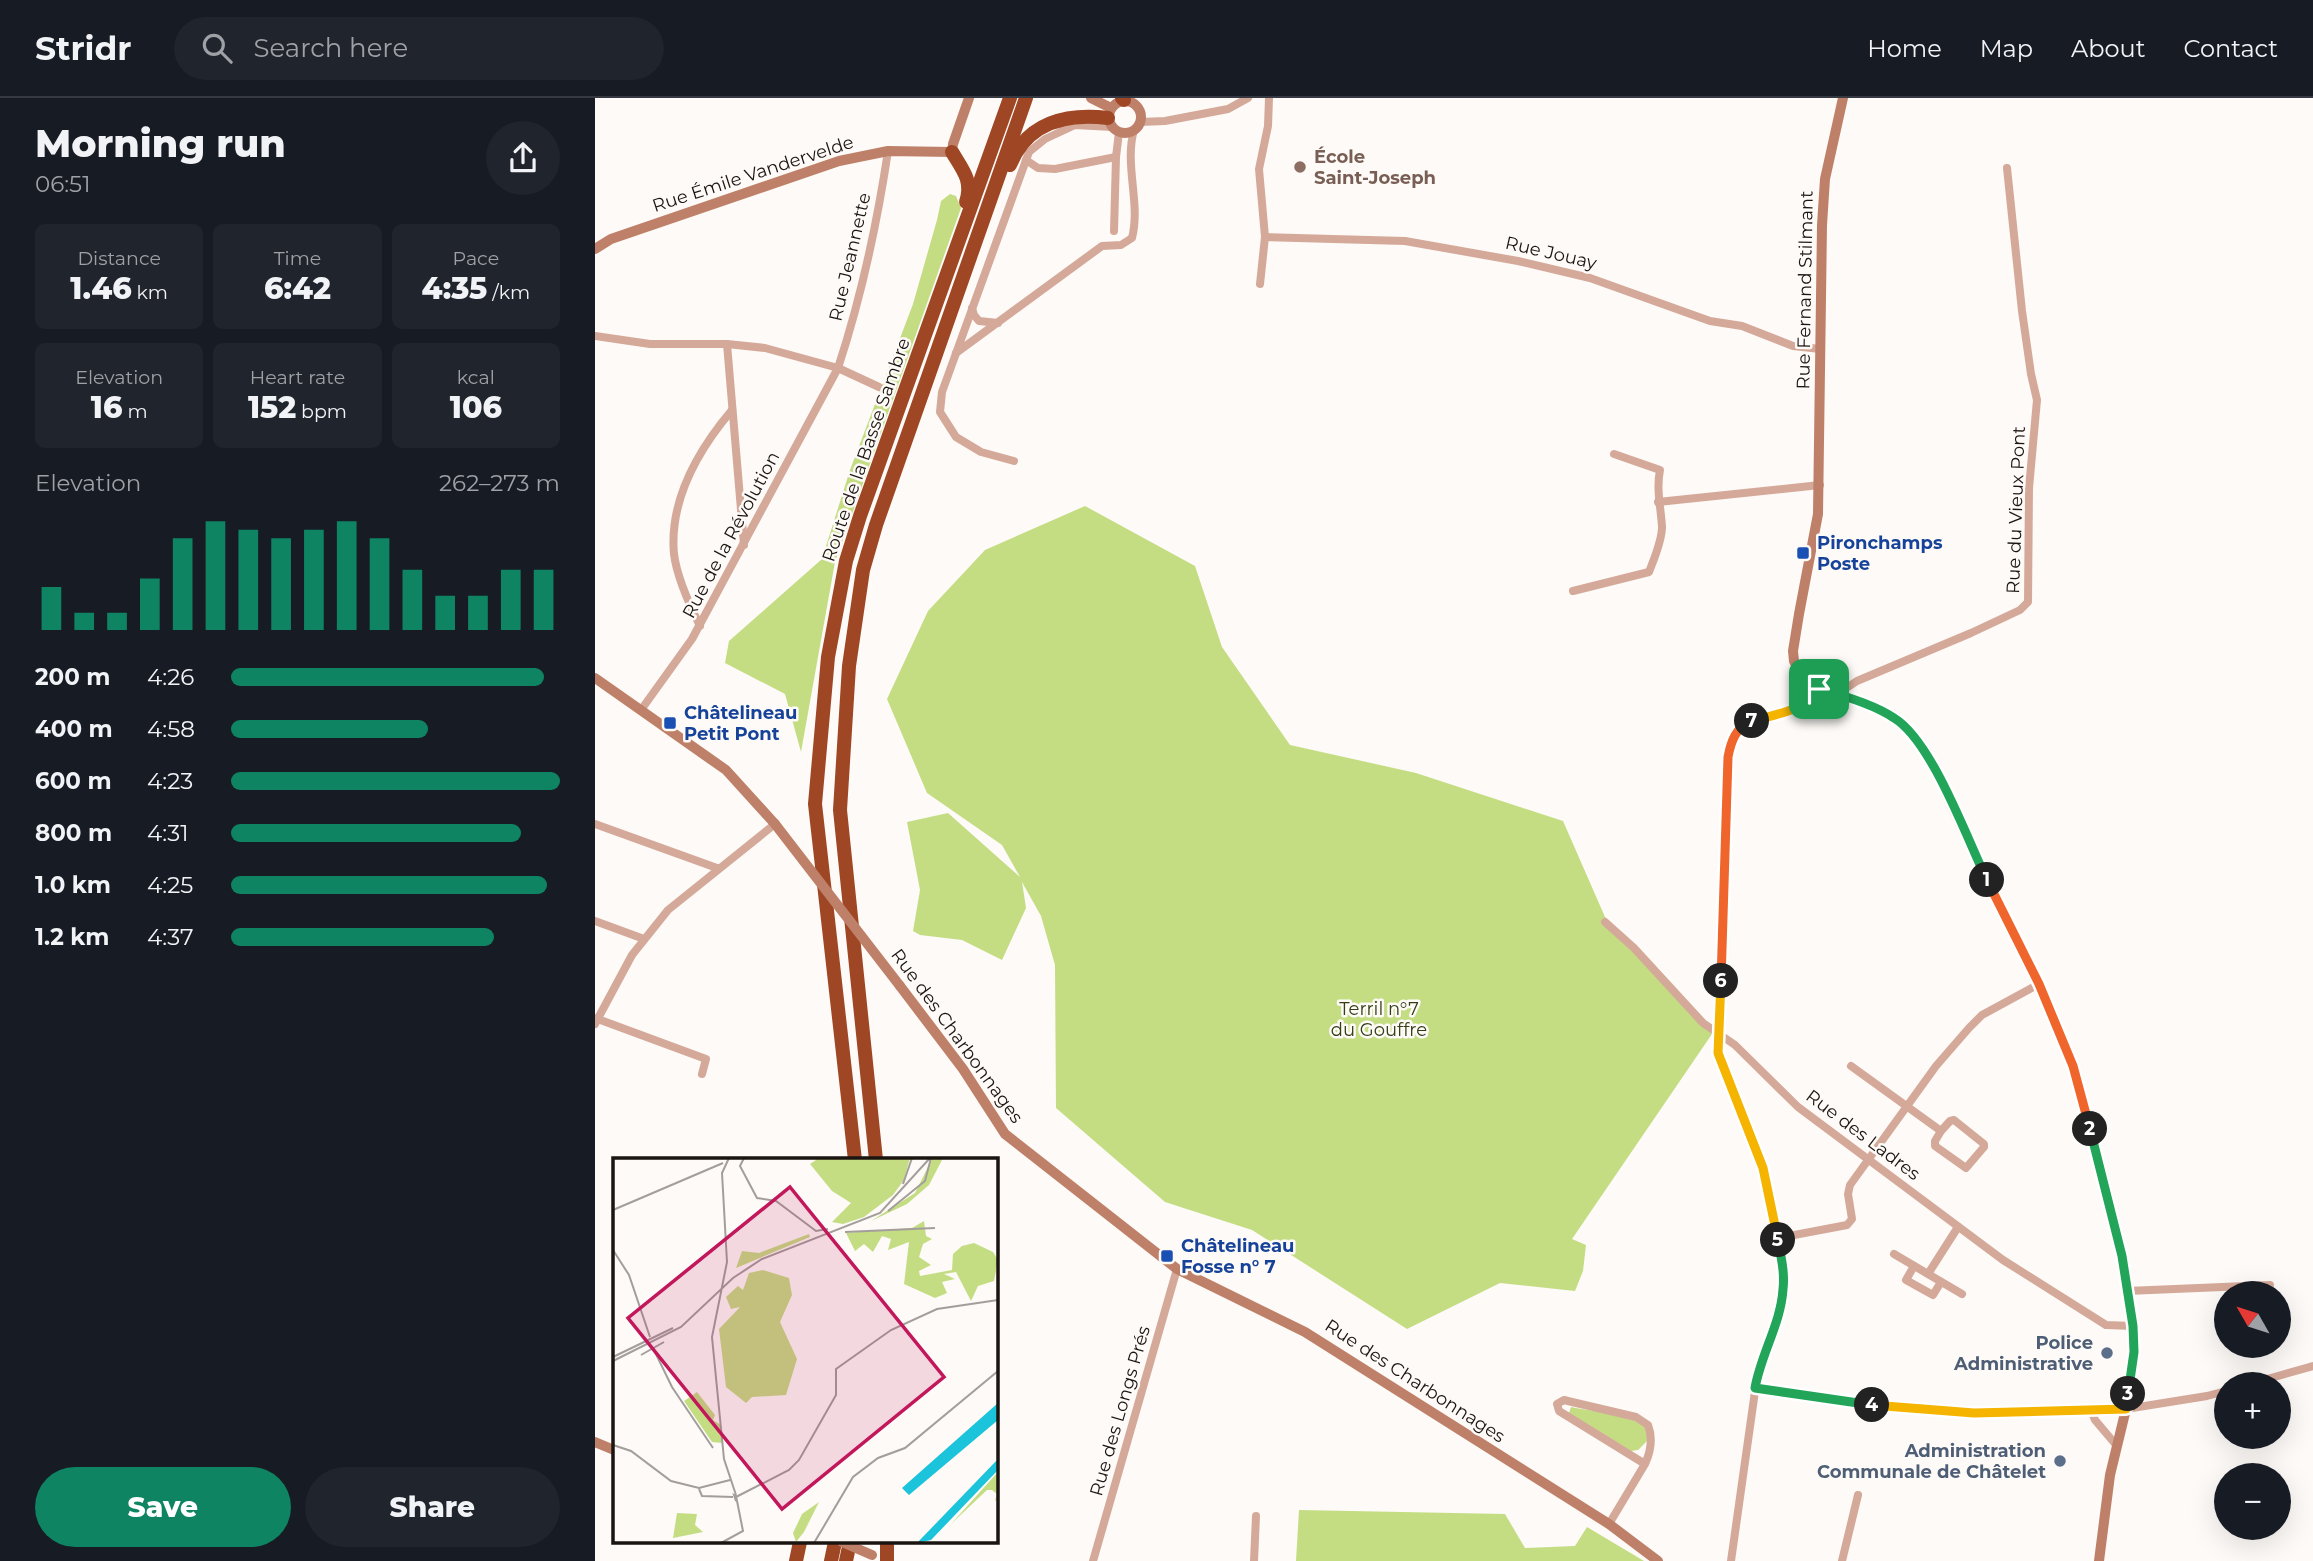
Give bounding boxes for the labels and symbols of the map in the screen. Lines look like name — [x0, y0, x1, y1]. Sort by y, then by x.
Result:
street label: Rue Émile Vandervelde — [650, 131, 857, 217]
place label: École Saint-Joseph — [1314, 146, 1436, 189]
marker: École Saint-Joseph — [1292, 159, 1308, 175]
street label: Rue Fernand Stilmant — [1792, 190, 1818, 390]
street label: Rue Jeannette — [825, 191, 875, 323]
street label: Rue Jouay — [1503, 232, 1599, 274]
street label: Route de la Basse Sambre — [817, 335, 915, 565]
street label: Rue du Vieux Pont — [2002, 426, 2030, 594]
street label: Rue de la Révolution — [678, 448, 784, 622]
place label: Pironchamps Poste — [1817, 532, 1943, 575]
marker: Pironchamps Poste — [1795, 545, 1811, 561]
pin — [1789, 659, 1849, 719]
place label: Châtelineau Petit Pont — [684, 702, 797, 745]
pin: 7 — [1735, 704, 1769, 738]
marker: Châtelineau Petit Pont — [662, 715, 678, 731]
pin: 1 — [1969, 862, 2005, 898]
street label: Rue des Charbonnages — [886, 944, 1028, 1128]
pin: 6 — [1703, 964, 1739, 998]
park label: Terril n°7 du Gouffre — [1331, 998, 1427, 1041]
street label: Rue des Ladres — [1802, 1085, 1925, 1185]
pin: 2 — [2073, 1112, 2107, 1146]
inset map — [613, 1158, 997, 1544]
pin: 5 — [1761, 1222, 1795, 1258]
place label: Châtelineau Fosse n° 7 — [1181, 1235, 1294, 1278]
marker: Châtelineau Fosse n° 7 — [1159, 1248, 1175, 1264]
north arrow — [2214, 1281, 2291, 1358]
street label: Rue des Charbonnages — [1321, 1314, 1509, 1448]
street label: Rue des Longs Prés — [1085, 1323, 1155, 1499]
place label: Police Administrative — [1953, 1332, 2093, 1375]
marker: Police Administrative — [2099, 1345, 2115, 1361]
pin: 3 — [2111, 1376, 2145, 1412]
pin: 4 — [1855, 1388, 1889, 1422]
place label: Administration Communale de Châtelet — [1817, 1440, 2046, 1483]
marker: Administration Communale de Châtelet — [2052, 1453, 2068, 1469]

